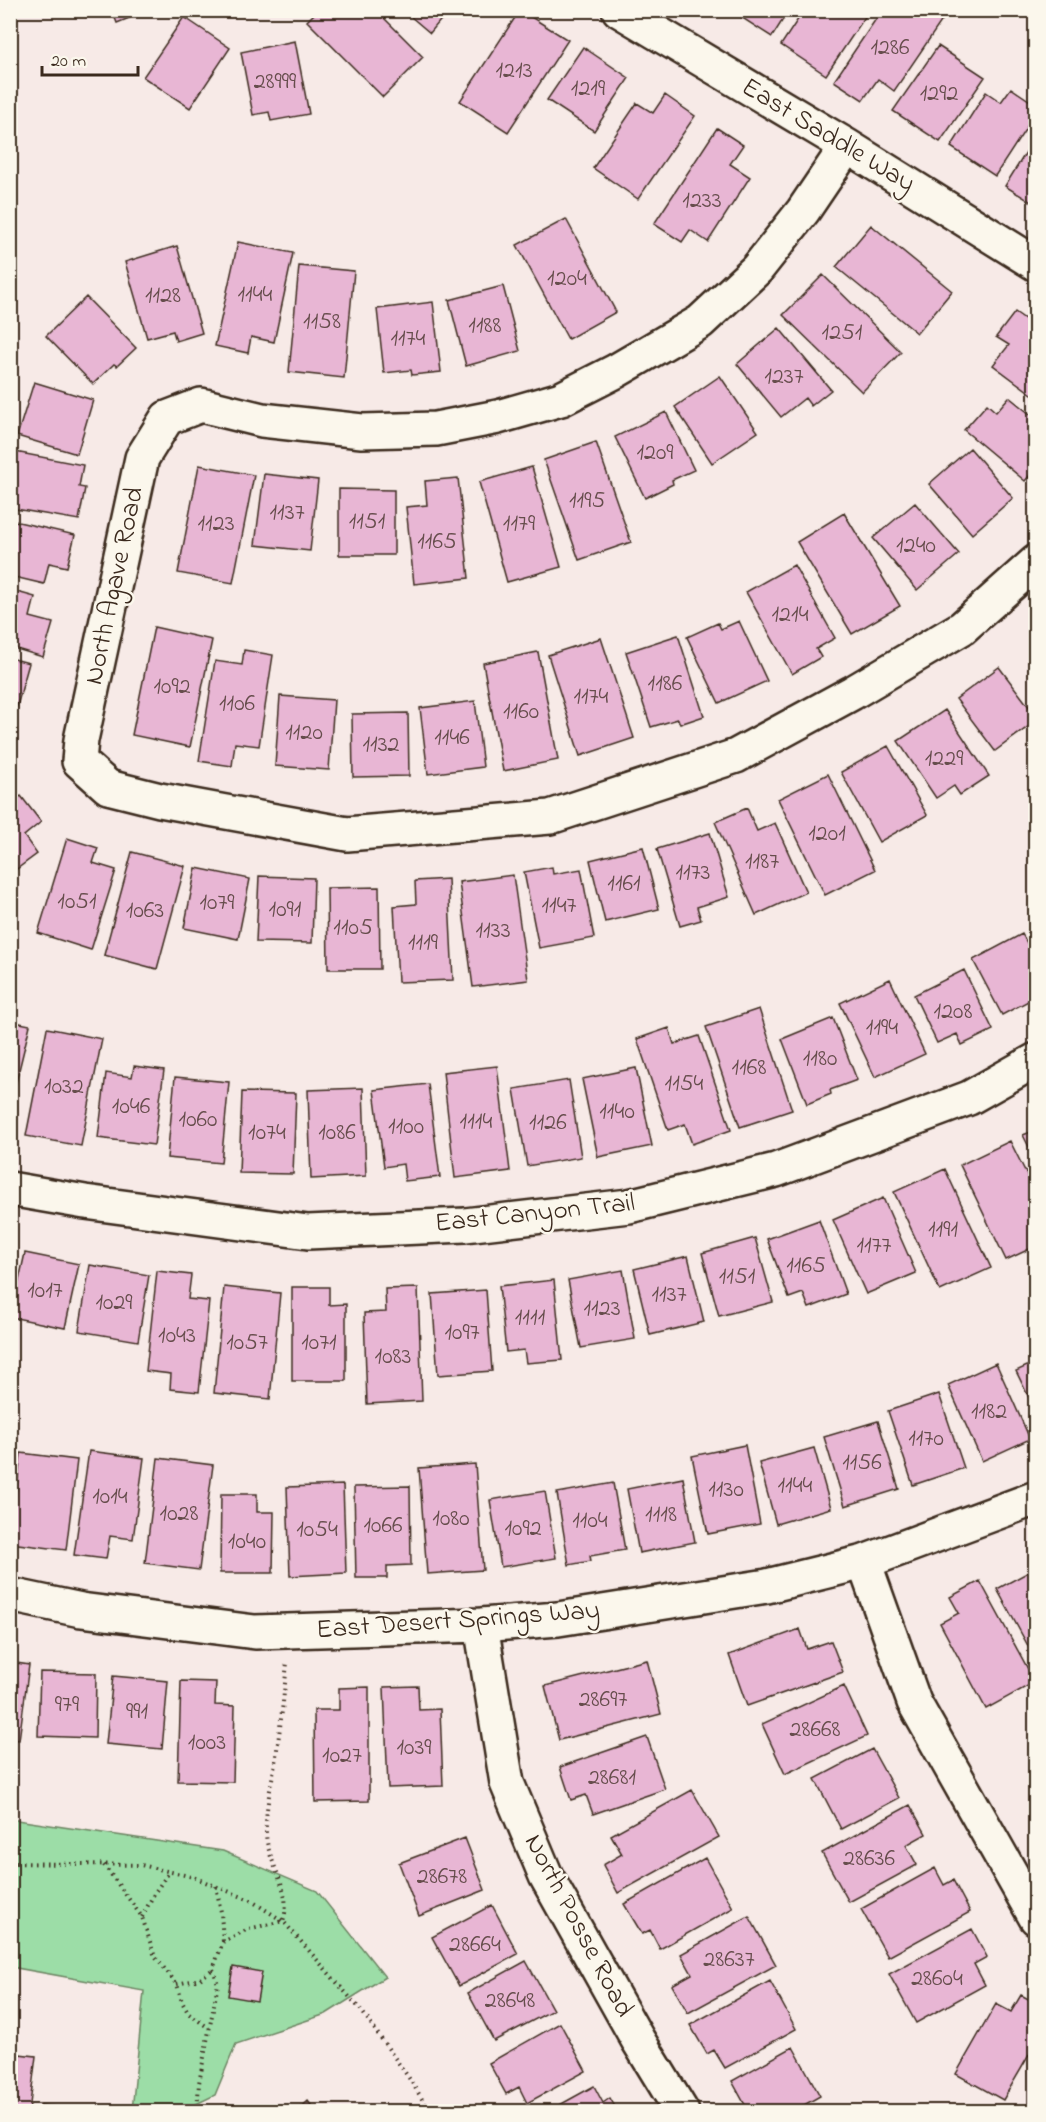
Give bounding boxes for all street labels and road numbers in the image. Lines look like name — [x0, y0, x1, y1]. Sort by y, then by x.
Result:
street label: East Saddle Way — [734, 69, 922, 203]
street label: North Agave Road — [75, 483, 155, 689]
street label: East Canyon Trail — [433, 1184, 637, 1244]
street label: East Desert Springs Way — [315, 1592, 601, 1650]
street label: North Posse Road — [513, 1827, 643, 2025]

